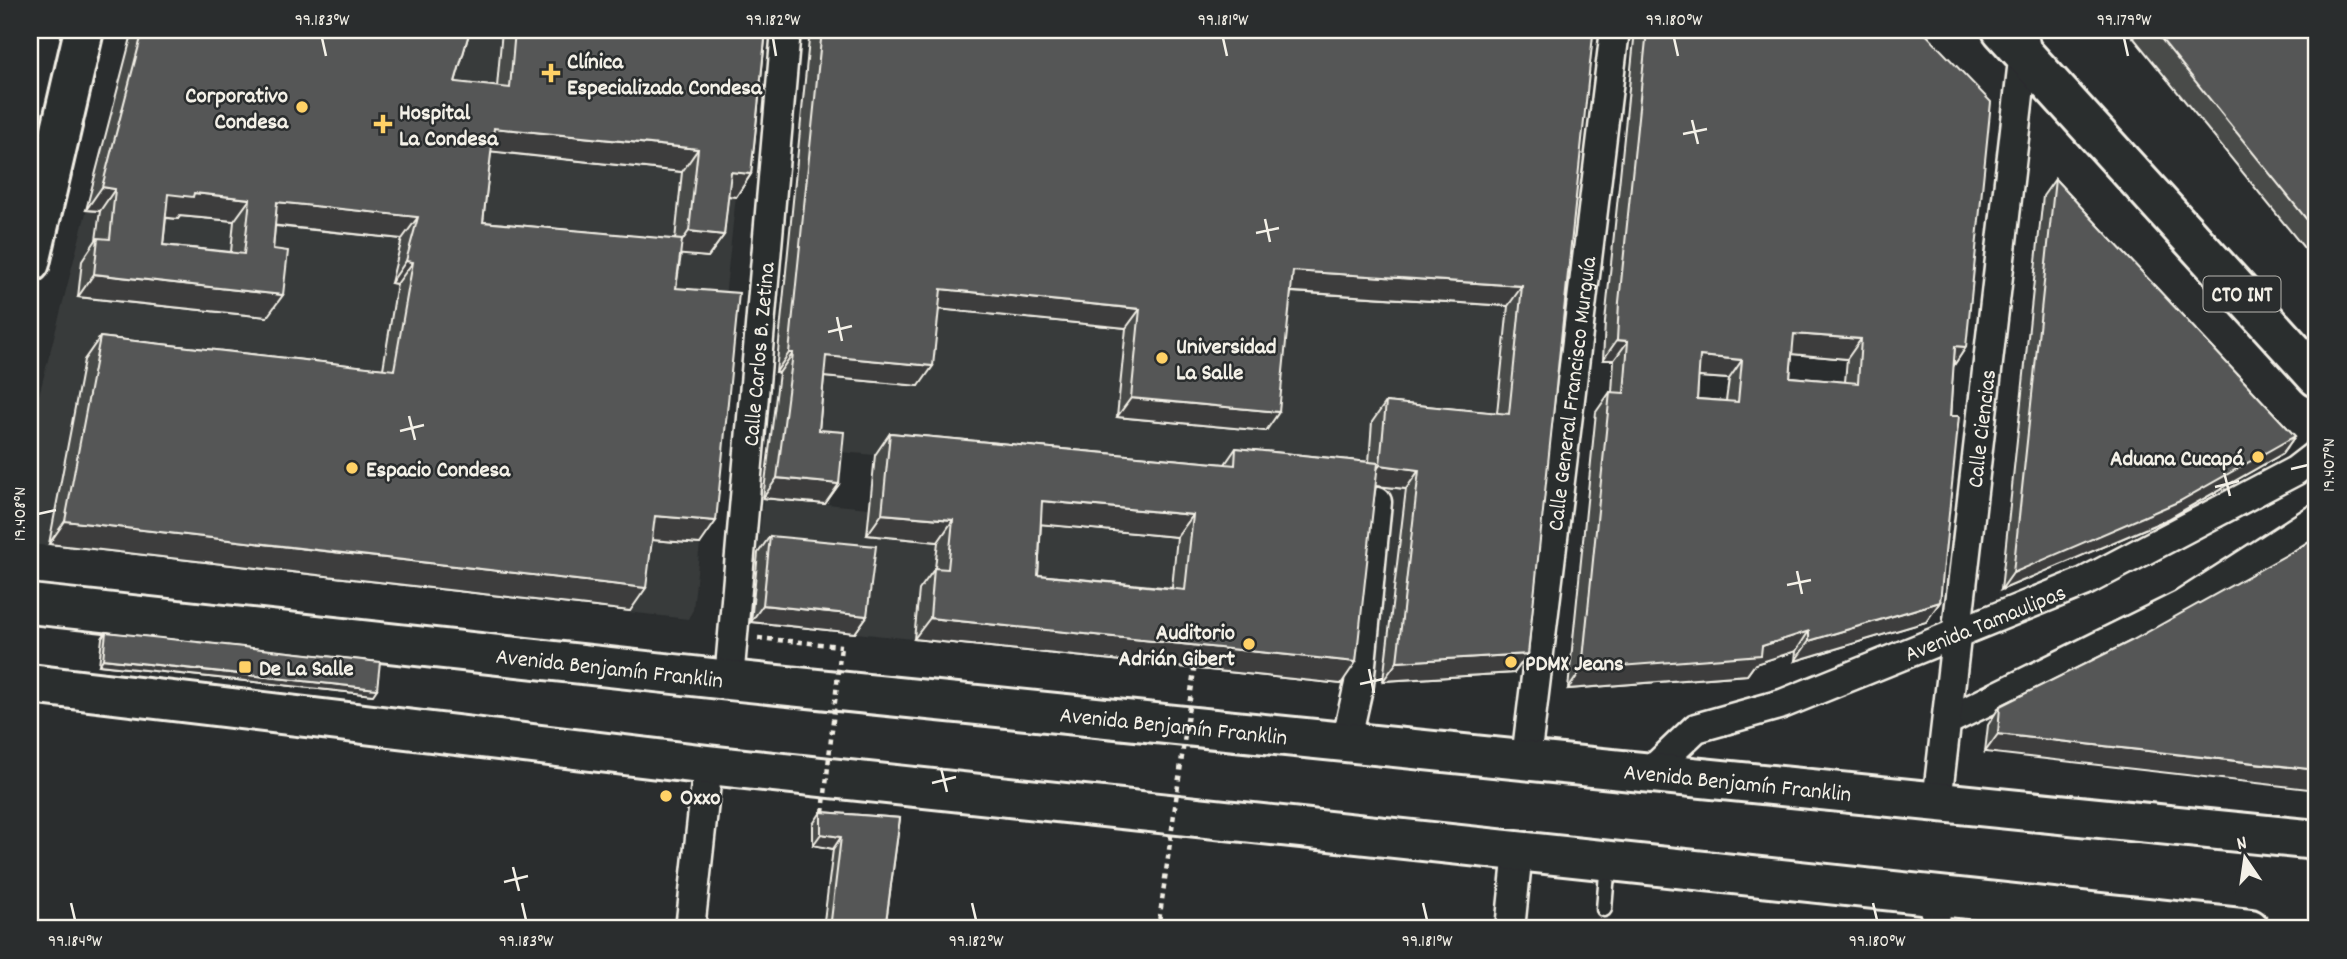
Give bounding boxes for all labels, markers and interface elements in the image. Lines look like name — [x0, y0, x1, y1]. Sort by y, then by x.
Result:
text: 99.183°W — [295, 9, 350, 34]
text: 99.182°W — [746, 9, 801, 34]
text: 99.181°W — [1198, 9, 1249, 34]
text: 99.180°W — [1646, 9, 1703, 34]
text: 99.179°W — [2097, 9, 2152, 34]
place label: Clínica Especializada Condesa — [567, 47, 763, 106]
marker: Clínica Especializada Condesa — [541, 63, 561, 83]
place label: Corporativo Condesa — [185, 81, 289, 140]
place label: Hospital La Condesa — [399, 98, 499, 157]
marker: Corporativo Condesa — [294, 99, 310, 115]
marker: Hospital La Condesa — [373, 114, 393, 134]
street label: Calle General Francisco Murguía — [1541, 254, 1607, 533]
street label: Calle Carlos B. Zetina — [737, 260, 786, 448]
road number: CTO INT — [2204, 276, 2280, 312]
place label: Universidad La Salle — [1176, 332, 1276, 391]
marker: Universidad La Salle — [1154, 350, 1170, 366]
street label: Calle Ciencias — [1961, 368, 2007, 490]
text: 19.407°N — [2318, 438, 2343, 492]
place label: Aduana Cucapá — [2110, 444, 2245, 477]
marker: Aduana Cucapá — [2250, 449, 2266, 465]
place label: Espacio Condesa — [366, 455, 511, 488]
marker: Espacio Condesa — [344, 460, 360, 476]
text: 19.408°N — [9, 487, 34, 541]
street label: Avenida Tamaulipas — [1900, 578, 2072, 673]
place label: Auditorio Adrián Gibert — [1119, 618, 1236, 677]
marker: Auditorio Adrián Gibert — [1241, 636, 1257, 652]
street label: Avenida Benjamín Franklin — [494, 642, 725, 699]
place label: PDMX Jeans — [1525, 649, 1624, 682]
place label: De La Salle — [259, 654, 354, 687]
marker: PDMX Jeans — [1503, 654, 1519, 670]
marker: De La Salle — [237, 659, 253, 675]
street label: Avenida Benjamín Franklin — [1058, 700, 1289, 756]
street label: Avenida Benjamín Franklin — [1622, 757, 1853, 813]
place label: Oxxo — [680, 783, 721, 816]
marker: Oxxo — [658, 788, 674, 804]
north arrow — [2210, 822, 2280, 892]
text: N — [2234, 831, 2250, 859]
text: 99.184°W — [48, 930, 103, 955]
text: 99.183°W — [499, 930, 554, 955]
text: 99.182°W — [949, 930, 1004, 955]
text: 99.181°W — [1402, 930, 1453, 955]
text: 99.180°W — [1849, 930, 1906, 955]

